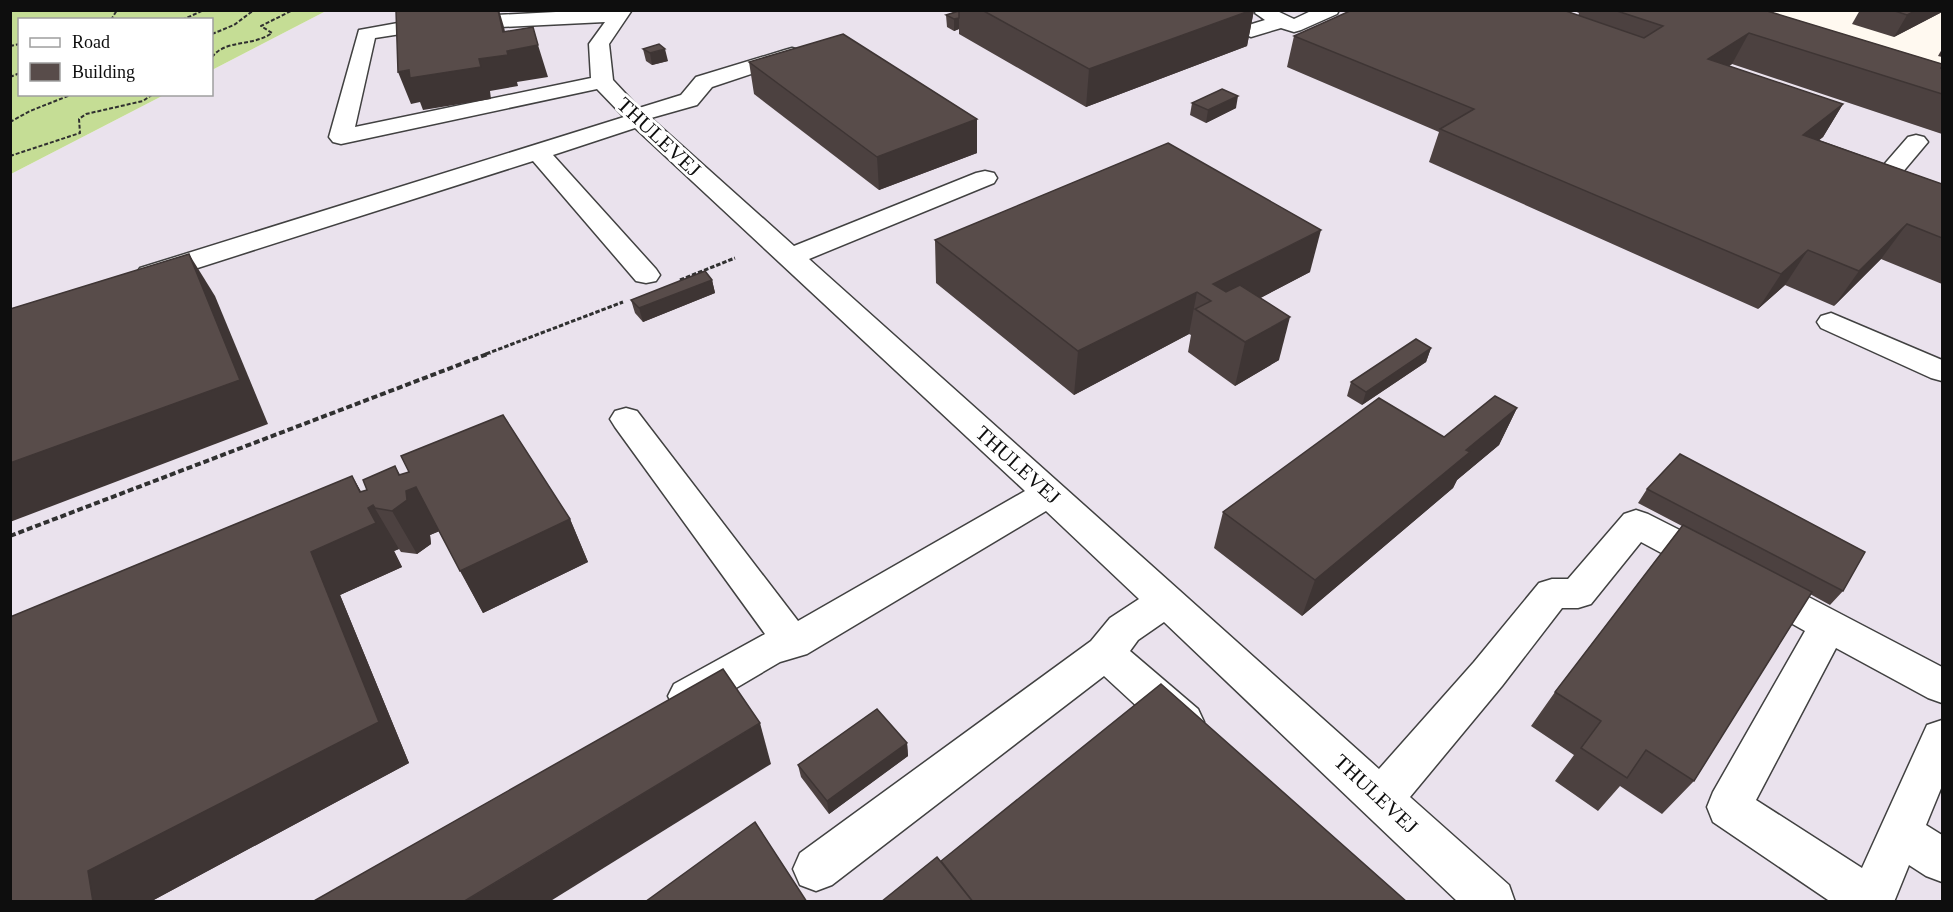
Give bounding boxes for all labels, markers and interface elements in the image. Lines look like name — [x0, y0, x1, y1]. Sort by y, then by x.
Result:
legend — [18, 18, 213, 96]
text: Road — [72, 32, 110, 52]
text: Building — [72, 62, 135, 82]
street label: THULEVEJ — [612, 92, 706, 182]
street label: THULEVEJ — [971, 421, 1065, 509]
street label: THULEVEJ — [1329, 749, 1423, 839]

